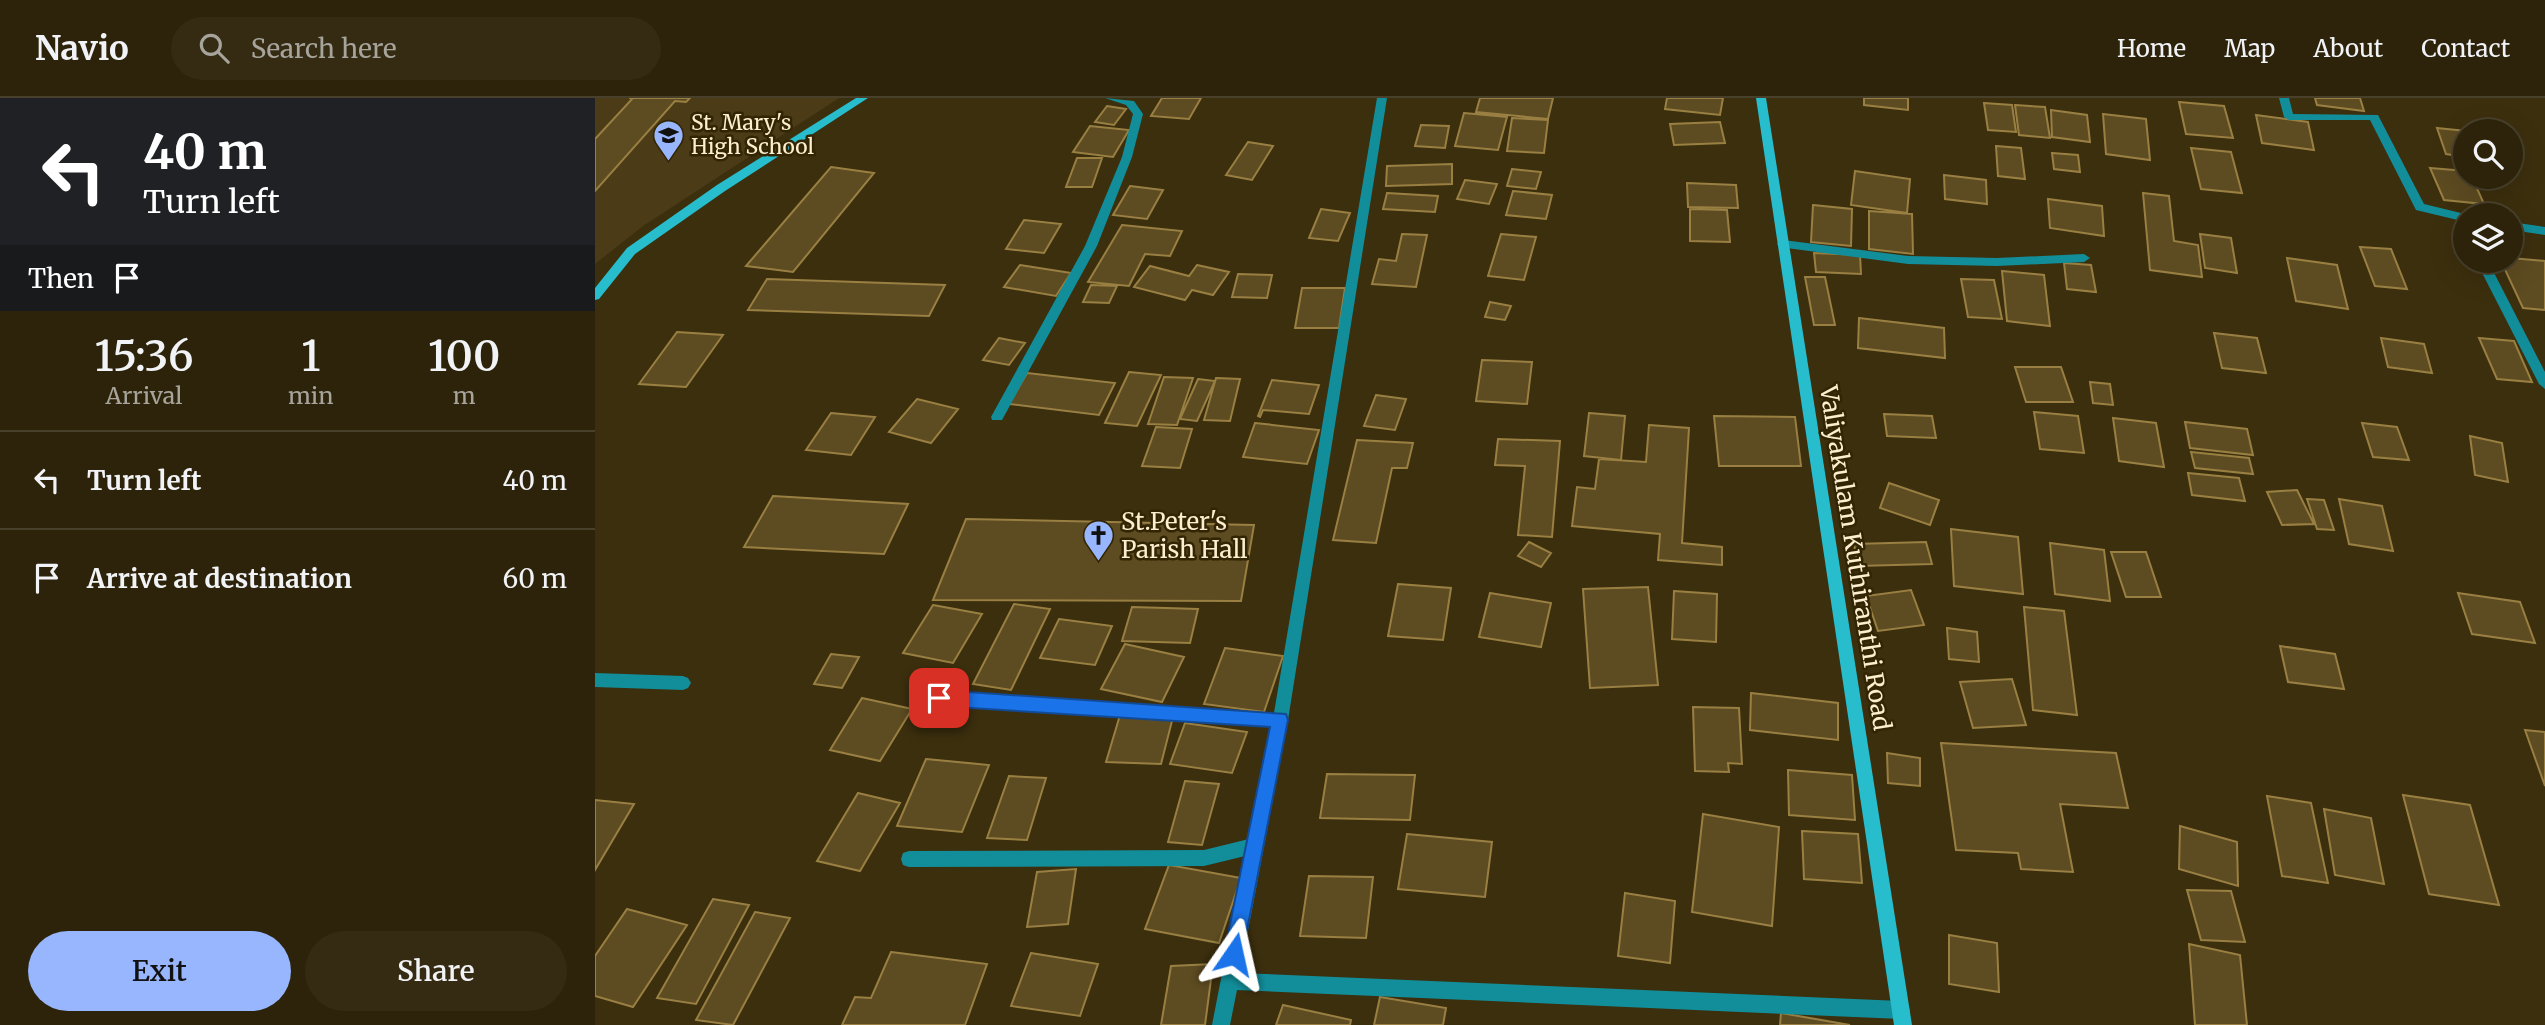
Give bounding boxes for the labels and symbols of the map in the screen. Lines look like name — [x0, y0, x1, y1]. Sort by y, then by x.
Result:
place label: St. Mary's High School — [691, 109, 814, 160]
school or university icon: St. Mary's High School — [651, 118, 685, 162]
street label: Valiyakulam Kuthiranthi Road — [1813, 382, 1898, 733]
place label: St.Peter's Parish Hall — [1121, 506, 1248, 565]
church icon: St.Peter's Parish Hall — [1081, 519, 1115, 563]
pin — [909, 668, 969, 728]
position arrow — [1197, 917, 1271, 991]

